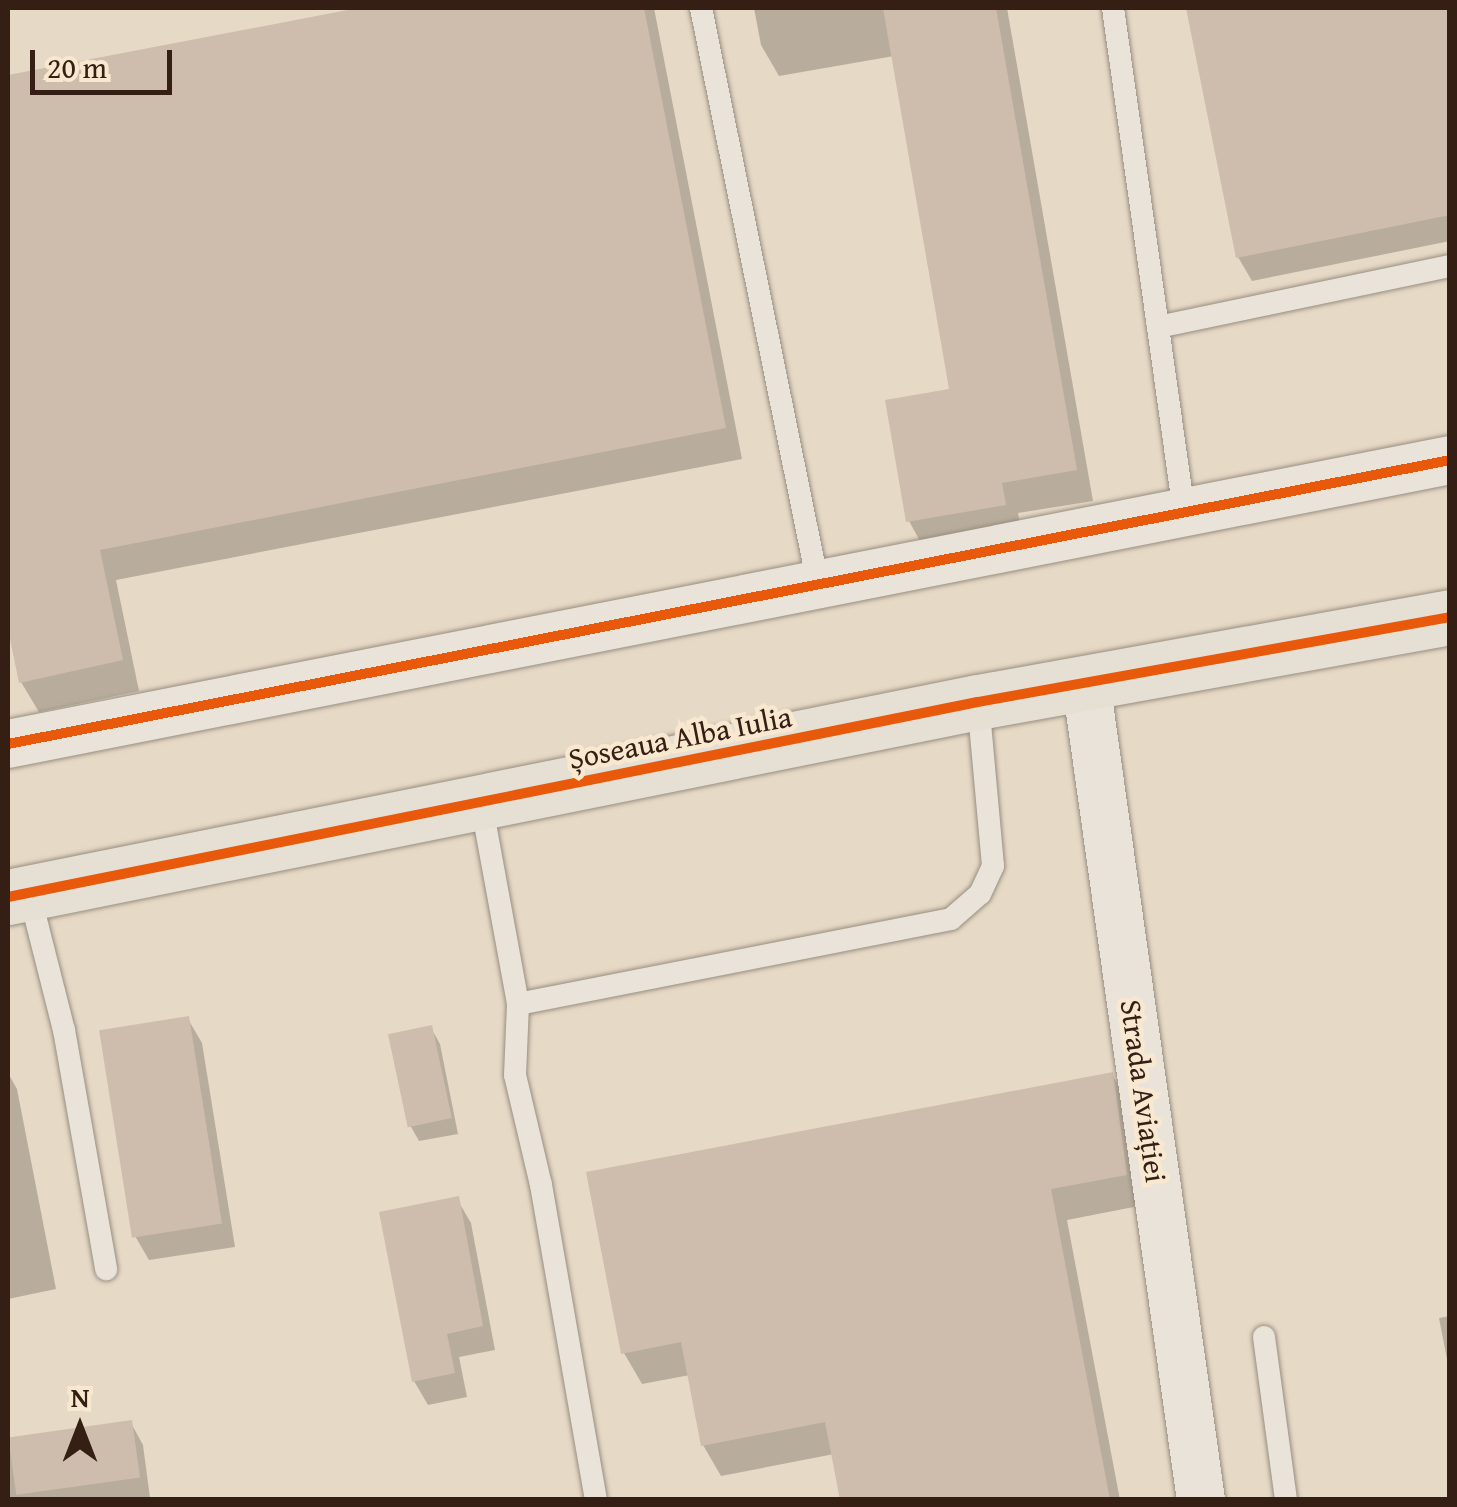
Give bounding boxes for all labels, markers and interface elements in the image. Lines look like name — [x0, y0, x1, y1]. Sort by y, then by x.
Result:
scale bar — [35, 30, 178, 92]
text: 20 m — [47, 45, 107, 89]
street label: Șoseaua Alba Iulia — [565, 698, 795, 776]
street label: Strada Aviației — [1113, 997, 1175, 1185]
text: N — [71, 1376, 89, 1417]
north arrow — [30, 1377, 130, 1477]

